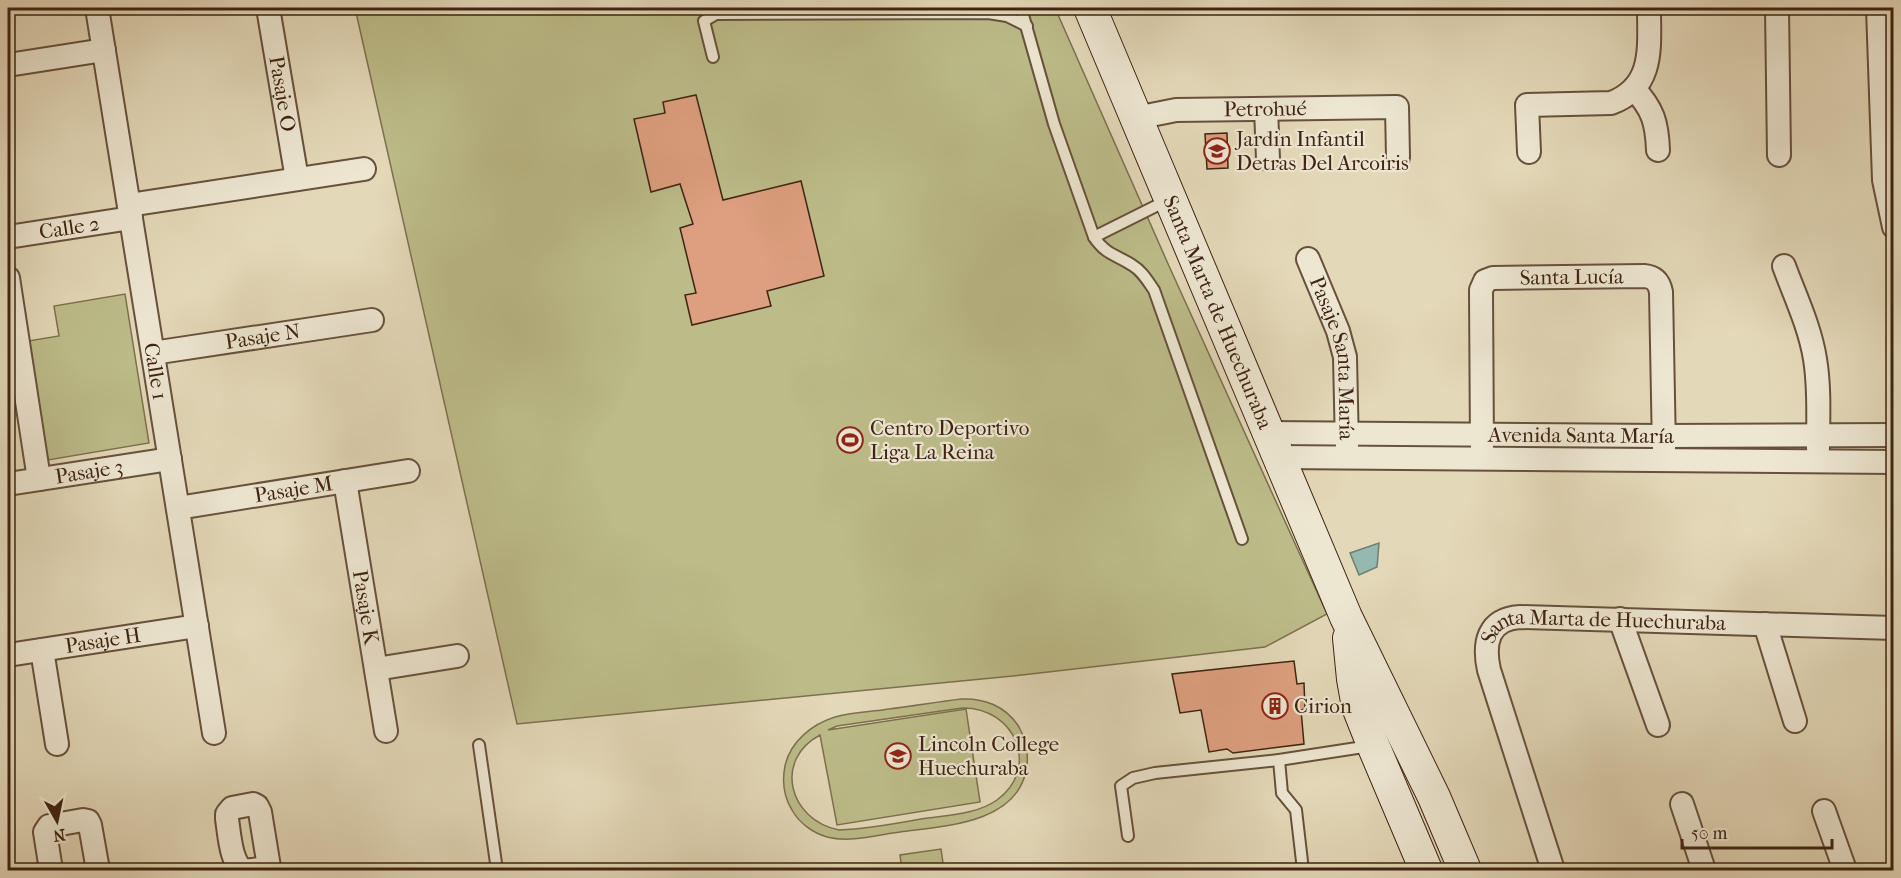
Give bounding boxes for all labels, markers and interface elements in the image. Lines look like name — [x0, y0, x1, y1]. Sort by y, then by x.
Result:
street label: Pasaje O — [264, 54, 301, 134]
street label: Petrohué — [1223, 96, 1307, 121]
place label: Jardin Infantil Detras Del Arcoiris — [1234, 127, 1409, 175]
school or university icon: Jardin Infantil Detras Del Arcoiris — [1202, 136, 1232, 166]
street label: Santa Marta de Huechuraba — [1158, 192, 1278, 433]
street label: Calle 2 — [37, 211, 101, 244]
street label: Santa Lucía — [1519, 264, 1624, 290]
street label: Pasaje Santa María — [1305, 273, 1359, 441]
street label: Pasaje N — [223, 319, 302, 354]
street label: Calle 1 — [139, 341, 172, 402]
place label: Centro Deportivo Liga La Reina — [870, 416, 1029, 464]
street label: Avenida Santa María — [1487, 423, 1674, 448]
sports icon: Centro Deportivo Liga La Reina — [835, 425, 865, 455]
street label: Pasaje 3 — [53, 454, 125, 489]
street label: Pasaje M — [253, 471, 334, 508]
street label: Pasaje K — [348, 568, 384, 648]
street label: Santa Marta de Huechuraba — [1476, 605, 1726, 646]
street label: Pasaje H — [63, 623, 143, 658]
building icon: Cirion — [1260, 691, 1290, 721]
place label: Cirion — [1294, 694, 1352, 718]
place label: Lincoln College Huechuraba — [918, 732, 1059, 780]
school or university icon: Lincoln College Huechuraba — [883, 741, 913, 771]
north arrow — [27, 791, 87, 851]
scale bar — [1682, 812, 1832, 850]
text: 50 m — [1691, 823, 1728, 844]
text: N — [51, 825, 67, 846]

